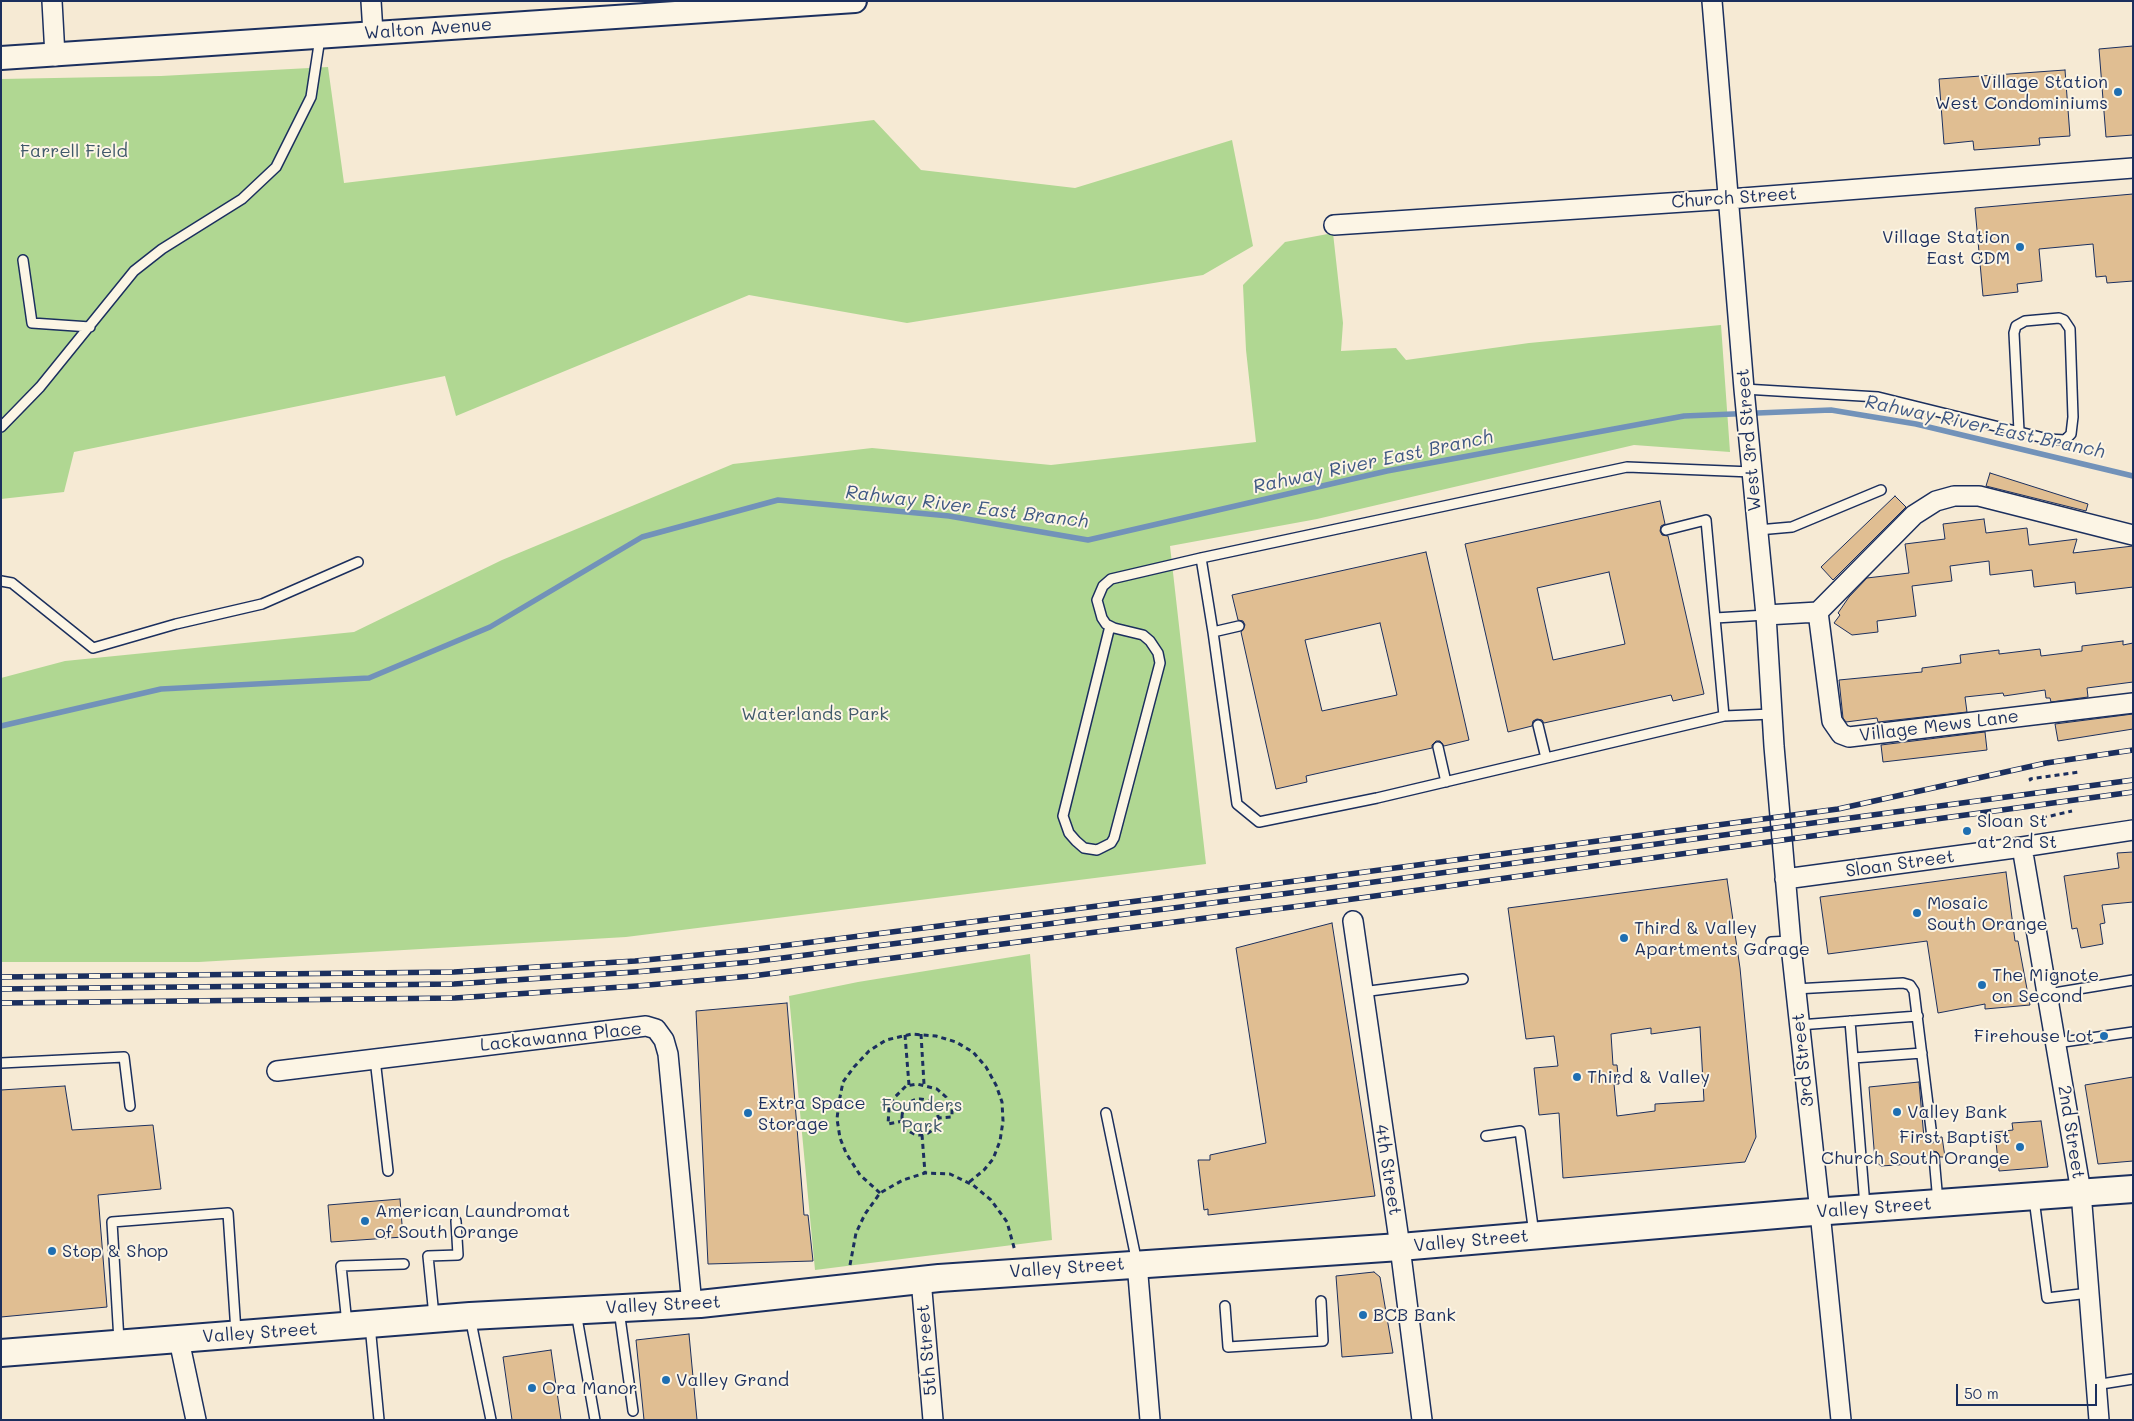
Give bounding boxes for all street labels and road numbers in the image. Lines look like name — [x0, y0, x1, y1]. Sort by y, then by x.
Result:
street label: Walton Avenue — [363, 14, 493, 44]
street label: Church Street — [1671, 183, 1797, 213]
street label: West 3rd Street — [1732, 368, 1766, 512]
street label: Village Mews Lane — [1858, 706, 2020, 746]
street label: Sloan Street — [1844, 846, 1956, 882]
street label: 3rd Street — [1787, 1012, 1819, 1108]
street label: Lackawanna Place — [479, 1018, 643, 1056]
street label: 2nd Street — [2053, 1084, 2089, 1180]
street label: 4th Street — [1370, 1123, 1406, 1217]
street label: Valley Street — [1816, 1193, 1932, 1223]
street label: Valley Street — [1413, 1225, 1529, 1257]
street label: Valley Street — [1009, 1253, 1125, 1283]
street label: Valley Street — [605, 1291, 721, 1319]
street label: 5th Street — [912, 1303, 942, 1397]
street label: Valley Street — [202, 1318, 318, 1348]

